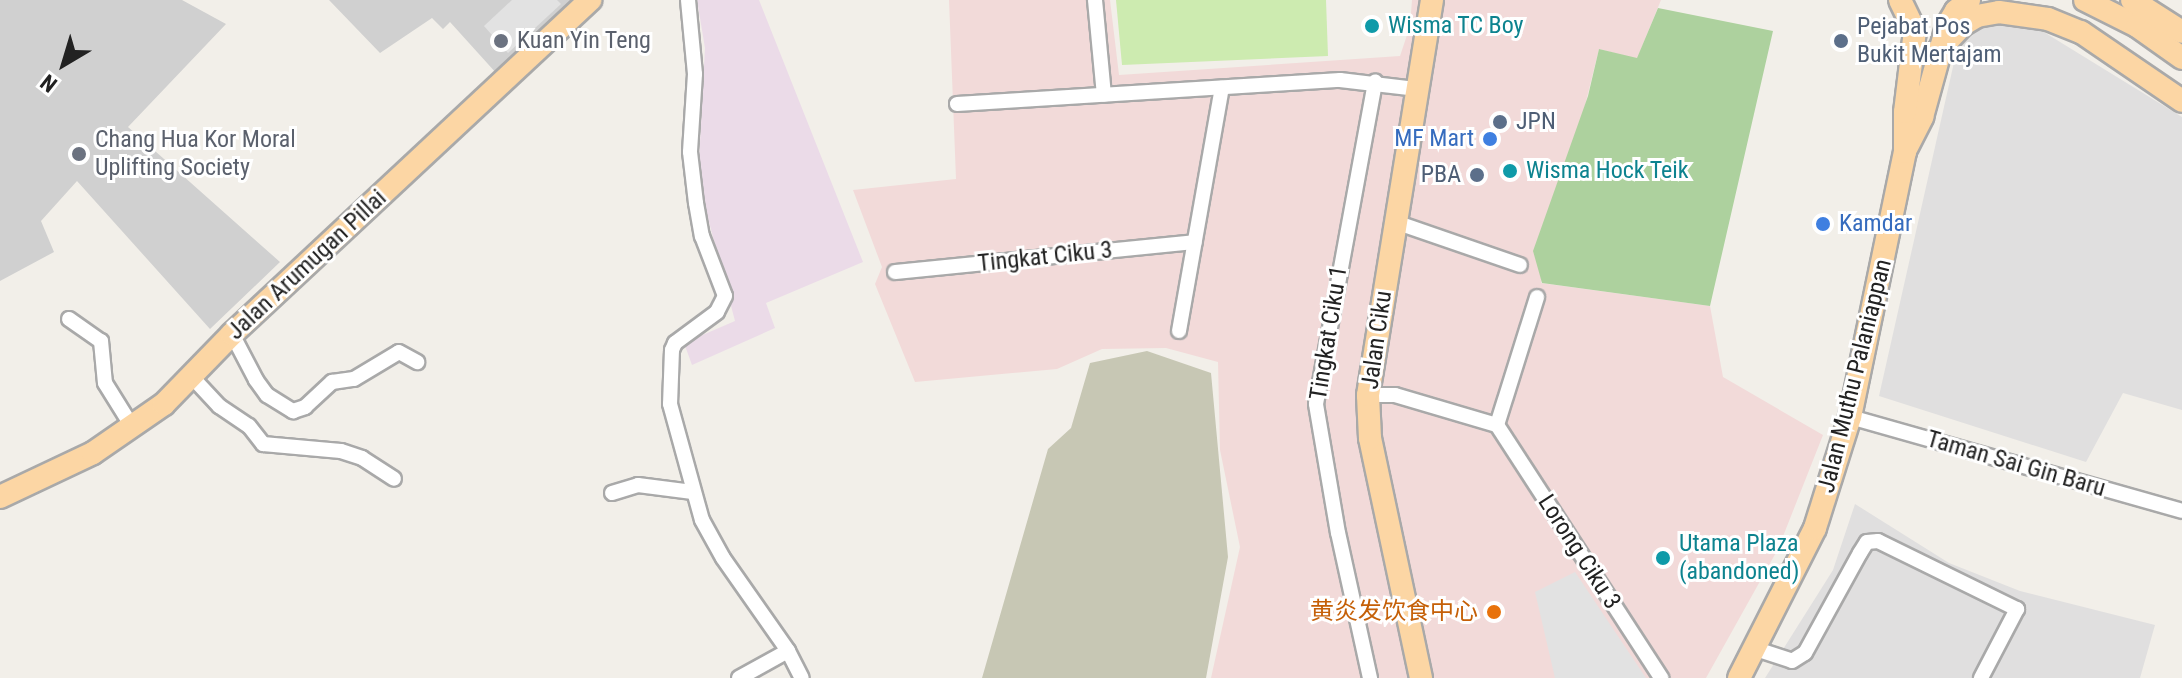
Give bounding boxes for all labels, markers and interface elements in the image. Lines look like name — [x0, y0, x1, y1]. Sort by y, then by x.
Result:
place label: Wisma TC Boy — [1388, 12, 1524, 40]
place label: Pejabat Pos Bukit Mertajam — [1857, 13, 2001, 69]
marker: Wisma TC Boy — [1363, 17, 1381, 35]
north arrow — [24, 24, 104, 104]
place label: Kuan Yin Teng — [517, 27, 651, 55]
marker: Kuan Yin Teng — [492, 32, 510, 50]
marker: Pejabat Pos Bukit Mertajam — [1832, 32, 1850, 50]
text: N — [36, 69, 62, 97]
place label: JPN — [1516, 108, 1556, 136]
marker: JPN — [1491, 113, 1509, 131]
place label: MF Mart — [1394, 125, 1474, 153]
place label: Chang Hua Kor Moral Uplifting Society — [95, 126, 296, 182]
marker: MF Mart — [1481, 130, 1499, 148]
marker: Chang Hua Kor Moral Uplifting Society — [70, 145, 88, 163]
place label: Wisma Hock Teik — [1526, 157, 1689, 185]
place label: PBA — [1421, 161, 1461, 189]
marker: Wisma Hock Teik — [1501, 162, 1519, 180]
marker: PBA — [1468, 166, 1486, 184]
street label: Jalan Arumugan Pillai — [222, 184, 392, 346]
place label: Kamdar — [1839, 210, 1912, 238]
marker: Kamdar — [1814, 215, 1832, 233]
street label: Tingkat Ciku 3 — [976, 236, 1114, 278]
street label: Jalan Muthu Palaniappan — [1812, 256, 1898, 496]
street label: Tingkat Ciku 1 — [1304, 264, 1354, 402]
street label: Jalan Ciku — [1356, 289, 1398, 391]
street label: Taman Sai Gin Baru — [1923, 425, 2109, 503]
street label: Lorong Ciku 3 — [1531, 489, 1627, 615]
place label: Utama Plaza (abandoned) — [1679, 530, 1799, 586]
marker: Utama Plaza (abandoned) — [1654, 549, 1672, 567]
place label: 黄炎发饮食中心 — [1310, 598, 1478, 626]
marker: 黄炎发饮食中心 — [1485, 603, 1503, 621]

